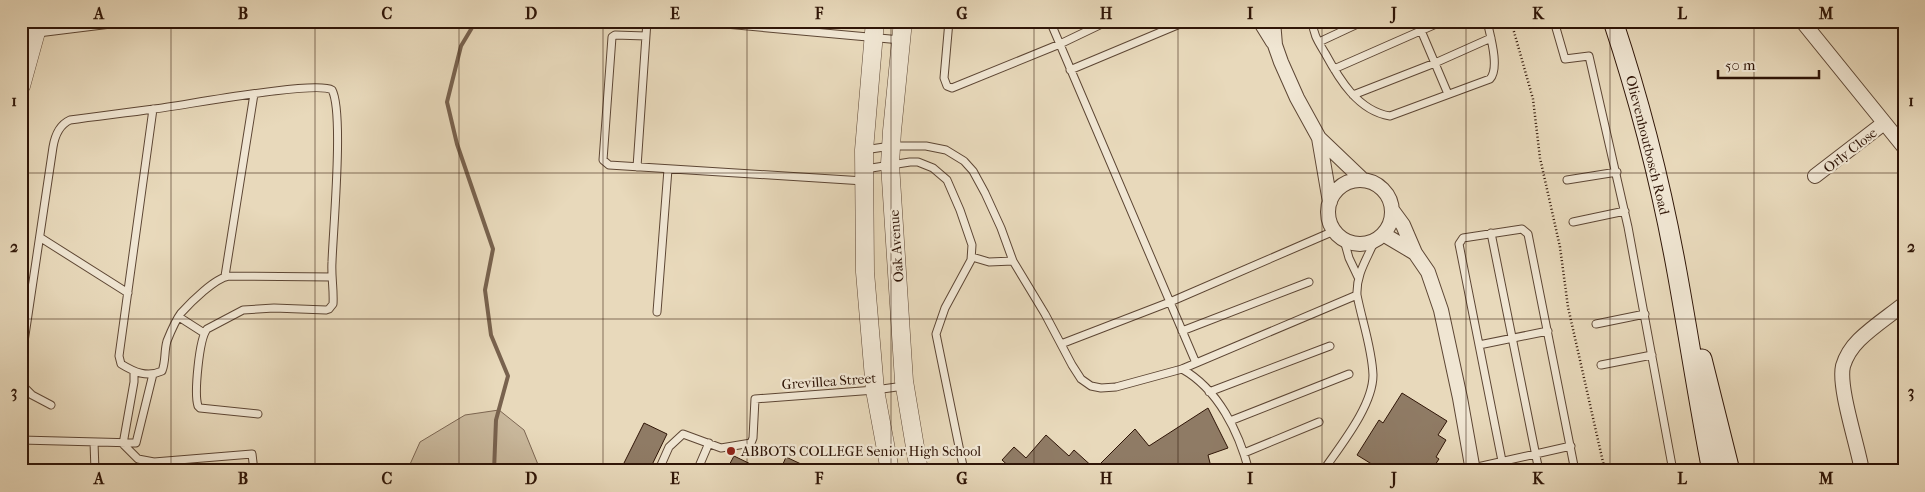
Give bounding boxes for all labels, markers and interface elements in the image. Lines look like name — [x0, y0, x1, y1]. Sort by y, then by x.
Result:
text: A — [93, 4, 105, 23]
text: B — [238, 4, 248, 23]
text: C — [382, 4, 393, 23]
text: D — [525, 4, 537, 23]
text: E — [670, 4, 680, 23]
text: F — [814, 4, 824, 23]
text: G — [956, 4, 968, 23]
text: H — [1100, 4, 1113, 23]
text: I — [1247, 4, 1254, 23]
text: J — [1389, 4, 1397, 24]
text: K — [1532, 4, 1545, 23]
text: L — [1677, 4, 1687, 23]
text: M — [1818, 4, 1834, 23]
scale bar — [1718, 48, 1819, 80]
text: 50 m — [1725, 56, 1756, 74]
street label: Olievenhoutbosch Road — [1622, 74, 1673, 217]
text: 1 — [11, 91, 17, 110]
text: 1 — [1908, 91, 1914, 110]
street label: Orly Close — [1820, 124, 1881, 177]
street label: Oak Avenue — [885, 209, 908, 283]
text: 2 — [10, 237, 18, 256]
text: 2 — [1907, 237, 1915, 256]
street label: Grevillea Street — [781, 370, 877, 393]
text: 3 — [11, 382, 17, 402]
text: 3 — [1908, 382, 1914, 402]
place label: ABBOTS COLLEGE Senior High School — [740, 443, 981, 460]
marker: ABBOTS COLLEGE Senior High School — [725, 445, 737, 457]
text: A — [93, 469, 105, 488]
text: B — [238, 469, 248, 488]
text: C — [382, 469, 393, 488]
text: D — [525, 469, 537, 488]
text: E — [670, 469, 680, 488]
text: F — [814, 469, 824, 488]
text: G — [956, 469, 968, 488]
text: H — [1100, 469, 1113, 488]
text: I — [1247, 469, 1254, 488]
text: J — [1389, 469, 1397, 489]
text: K — [1532, 469, 1545, 488]
text: L — [1677, 469, 1687, 488]
text: M — [1818, 469, 1834, 488]

